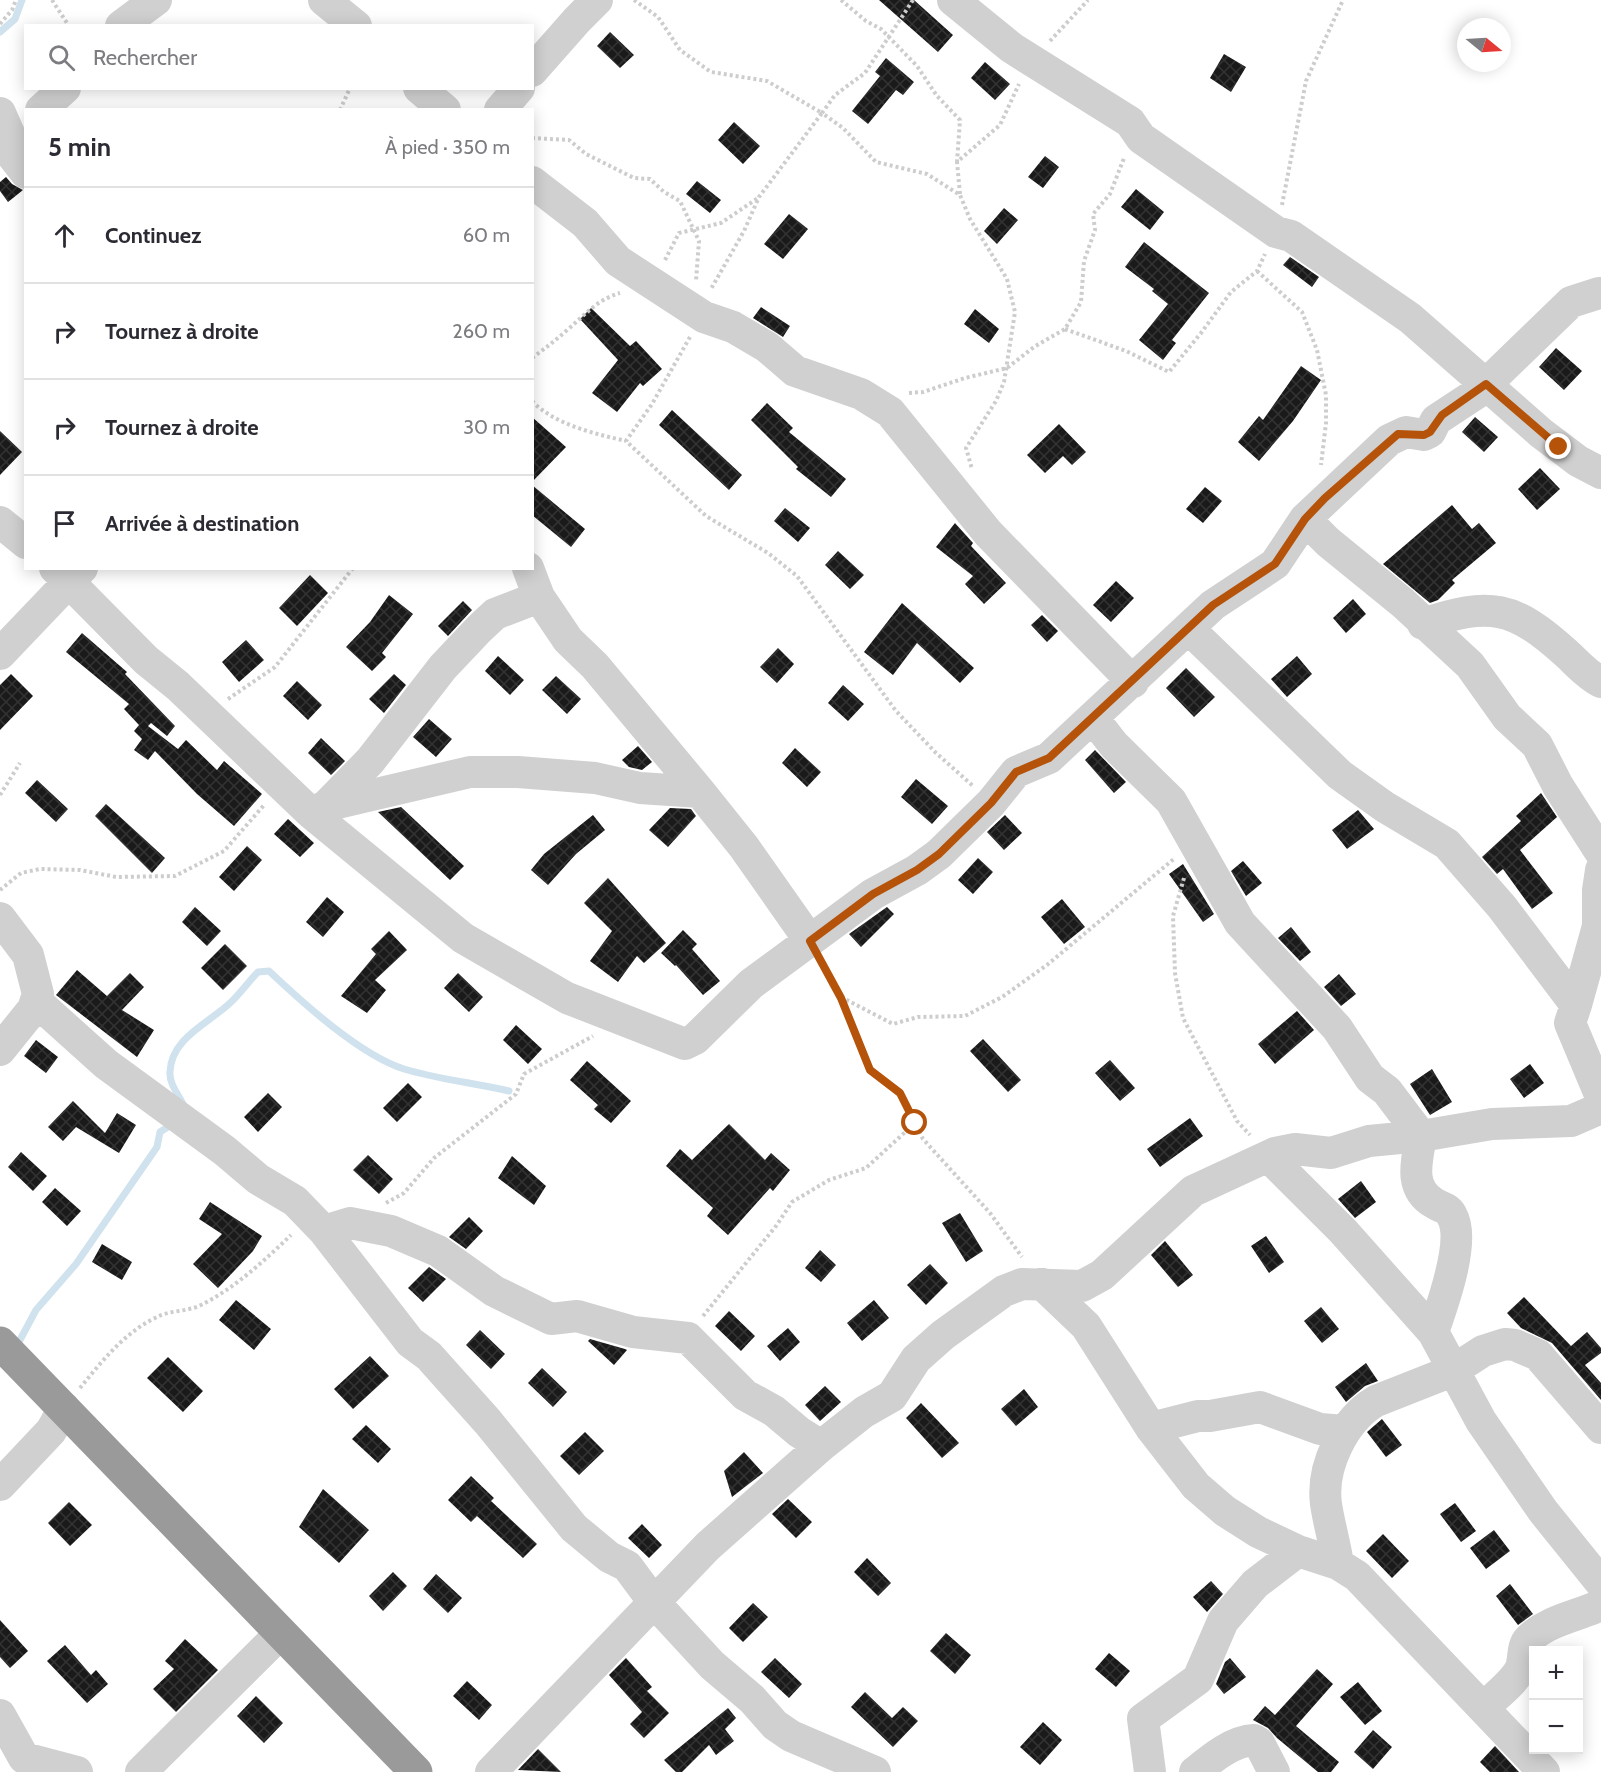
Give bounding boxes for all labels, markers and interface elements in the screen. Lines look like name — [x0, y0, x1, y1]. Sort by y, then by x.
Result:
north arrow — [1457, 18, 1511, 72]
search box — [24, 24, 534, 90]
icon: search — [45, 41, 78, 74]
text: Rechercher — [93, 44, 197, 71]
text: 5 min — [48, 131, 111, 163]
text: À pied · 350 m — [385, 135, 510, 159]
icon: ahead — [48, 219, 81, 252]
text: Continuez — [105, 222, 202, 249]
text: 60 m — [463, 223, 510, 247]
icon: right — [48, 315, 81, 348]
text: Tournez à droite — [105, 318, 259, 345]
text: 260 m — [452, 319, 510, 343]
icon: right — [48, 411, 81, 444]
text: Tournez à droite — [105, 414, 259, 441]
text: 30 m — [463, 415, 510, 439]
route end — [1545, 433, 1571, 459]
icon: arrive — [48, 507, 81, 540]
text: Arrivée à destination — [105, 510, 299, 537]
route start — [901, 1109, 927, 1135]
map controls — [1529, 1646, 1583, 1754]
button: + — [1529, 1646, 1583, 1700]
button: − — [1529, 1700, 1583, 1754]

